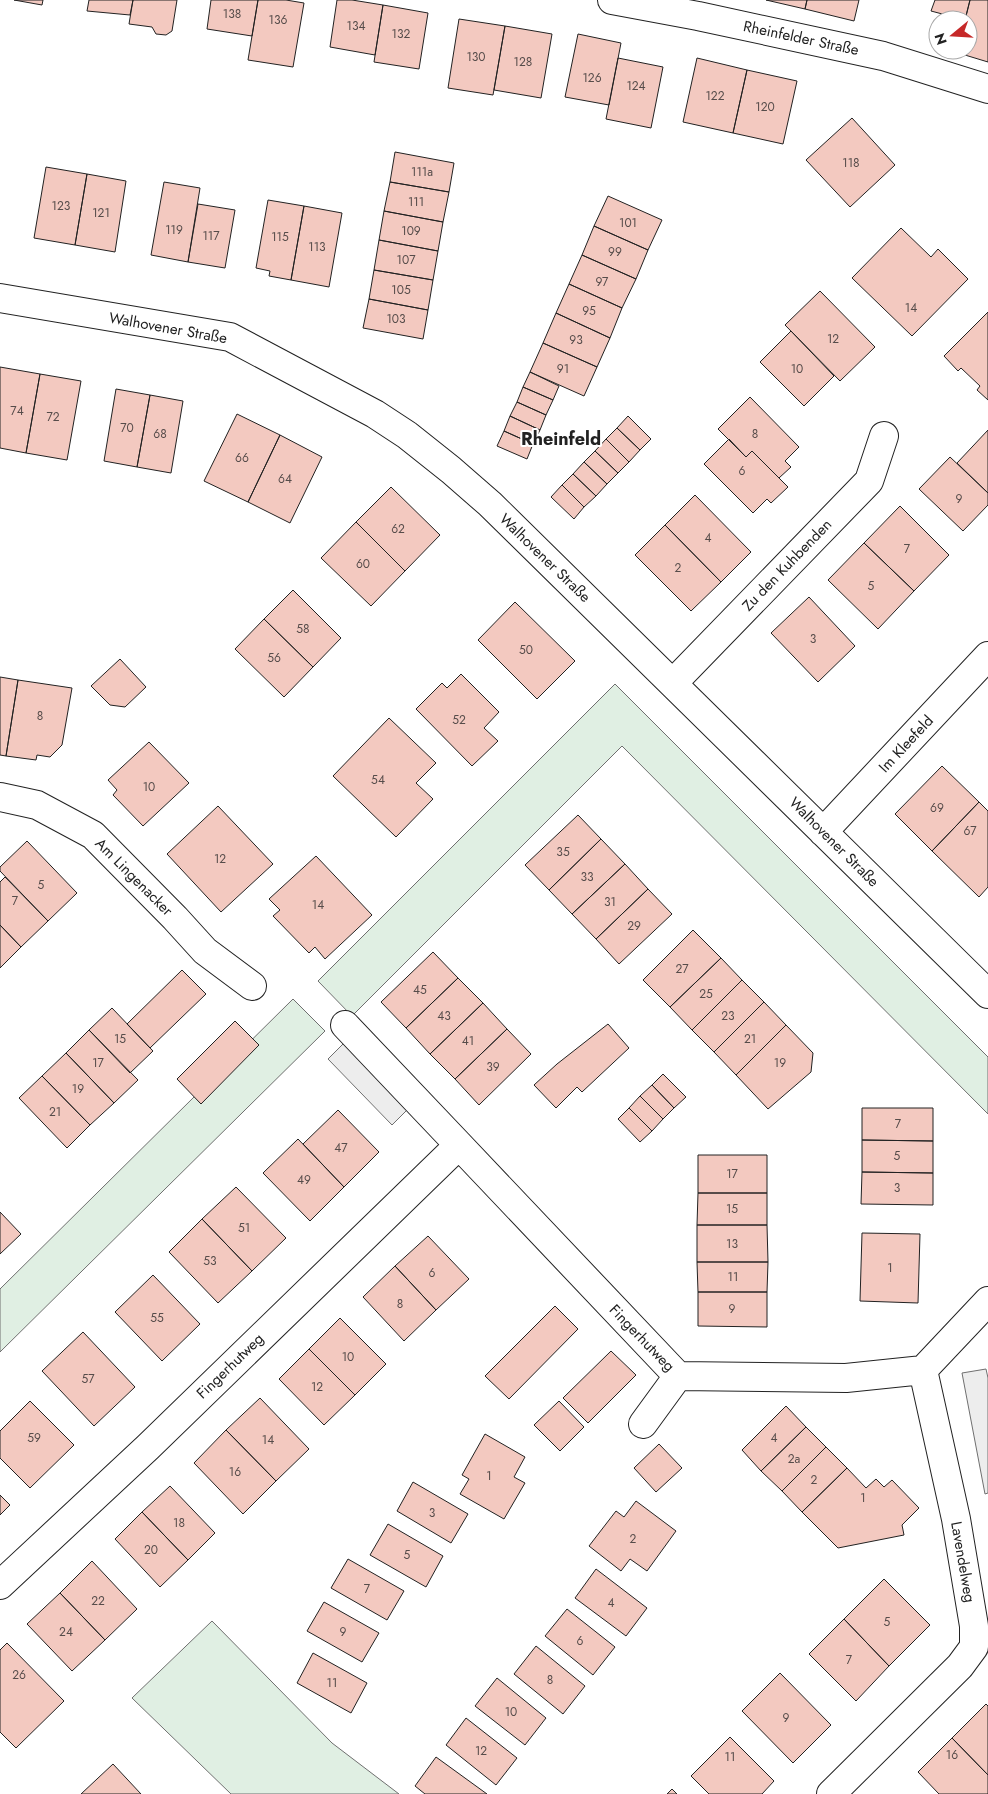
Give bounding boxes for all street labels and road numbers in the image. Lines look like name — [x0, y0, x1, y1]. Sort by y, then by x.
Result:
street label: Rheinfelder Straße — [741, 15, 861, 61]
street label: Walhovener Straße — [107, 307, 229, 349]
street label: Walhovener Straße — [494, 509, 596, 608]
street label: Zu den Kuhbenden — [737, 514, 837, 616]
street label: Im Kleefeld — [874, 710, 938, 778]
street label: Walhovener Straße — [784, 792, 884, 892]
street label: Am Lingenacker — [90, 833, 179, 922]
street label: Fingerhutweg — [604, 1299, 680, 1377]
street label: Fingerhutweg — [191, 1328, 269, 1404]
street label: Lavendelweg — [945, 1520, 981, 1604]

